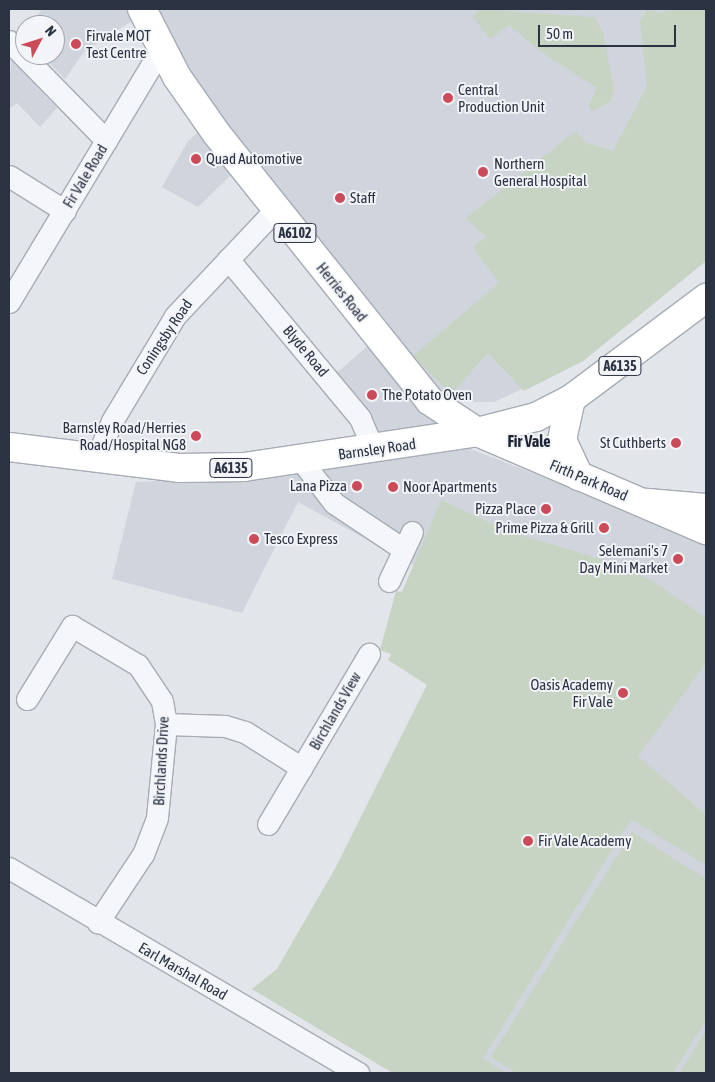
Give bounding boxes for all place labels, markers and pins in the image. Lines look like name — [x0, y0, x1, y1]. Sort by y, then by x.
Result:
place label: Firvale MOT Test Centre — [86, 26, 151, 61]
marker: Firvale MOT Test Centre — [70, 38, 82, 50]
place label: Central Production Unit — [458, 80, 545, 115]
marker: Central Production Unit — [442, 92, 454, 104]
place label: Quad Automotive — [206, 150, 302, 168]
marker: Quad Automotive — [190, 153, 202, 165]
place label: Northern General Hospital — [494, 154, 587, 189]
marker: Northern General Hospital — [476, 165, 490, 179]
place label: Staff — [350, 189, 376, 207]
marker: Staff — [334, 192, 346, 204]
place label: The Potato Oven — [382, 386, 472, 404]
marker: The Potato Oven — [366, 389, 378, 401]
place label: Barnsley Road/Herries Road/Hospital NG8 — [63, 418, 186, 453]
marker: Barnsley Road/Herries Road/Hospital NG8 — [190, 430, 202, 442]
place label: St Cuthberts — [600, 434, 666, 452]
marker: St Cuthberts — [670, 437, 682, 449]
place label: Lana Pizza — [290, 477, 347, 495]
place label: Noor Apartments — [403, 478, 497, 496]
marker: Lana Pizza — [351, 480, 363, 492]
marker: Noor Apartments — [387, 481, 399, 493]
place label: Pizza Place — [475, 500, 536, 518]
marker: Pizza Place — [540, 503, 552, 515]
place label: Prime Pizza & Grill — [495, 519, 594, 537]
marker: Prime Pizza & Grill — [598, 522, 610, 534]
place label: Tesco Express — [264, 530, 338, 548]
marker: Tesco Express — [248, 533, 260, 545]
place label: Selemani's 7 Day Mini Market — [579, 541, 668, 576]
marker: Selemani's 7 Day Mini Market — [672, 553, 684, 565]
place label: Oasis Academy Fir Vale — [530, 675, 613, 710]
marker: Oasis Academy Fir Vale — [617, 687, 629, 699]
place label: Fir Vale Academy — [538, 832, 631, 850]
marker: Fir Vale Academy — [522, 835, 534, 847]

